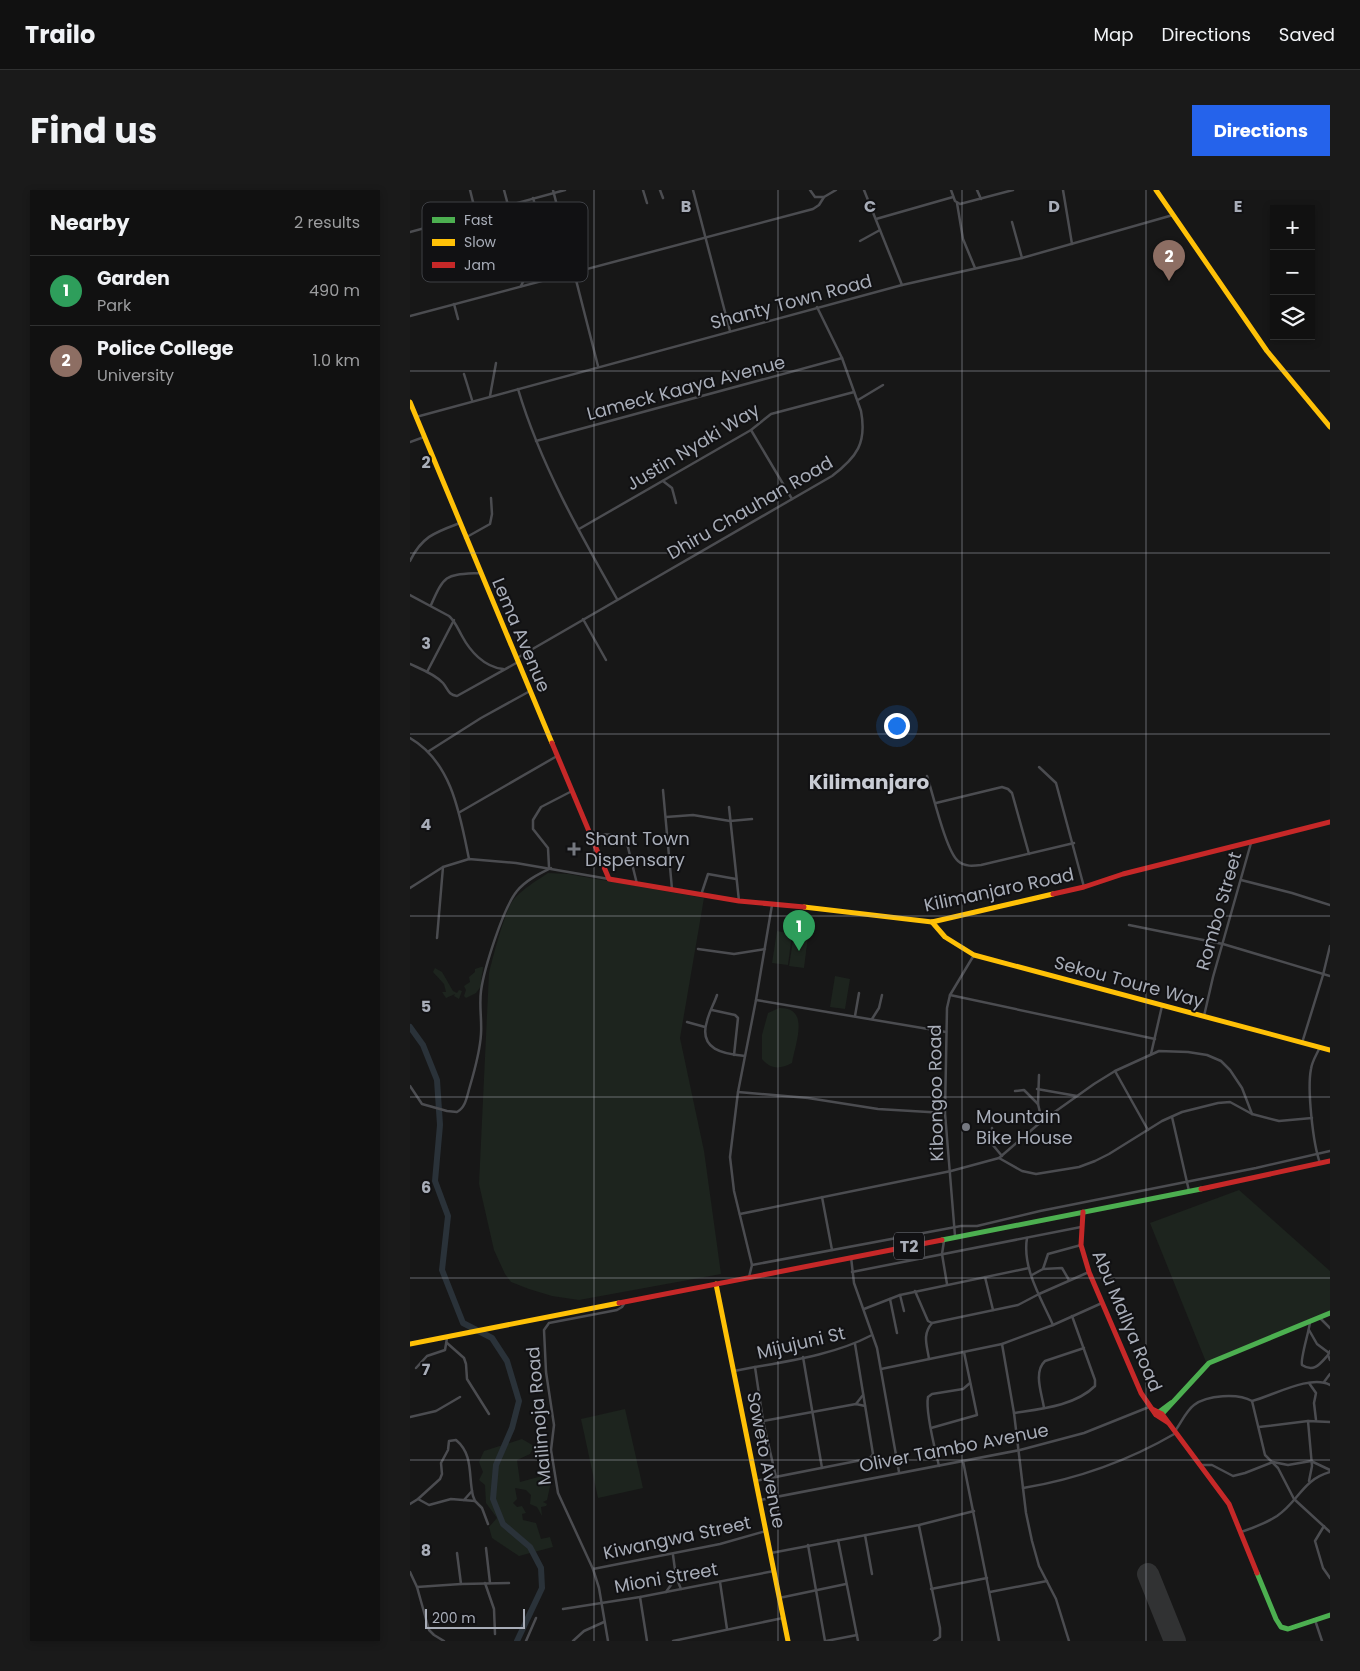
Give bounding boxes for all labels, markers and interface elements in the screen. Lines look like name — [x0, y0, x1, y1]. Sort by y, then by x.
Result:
text: Trailo — [25, 18, 95, 51]
text: Map — [1094, 22, 1133, 47]
text: Directions — [1161, 22, 1251, 47]
text: Saved — [1279, 22, 1335, 47]
button: Directions — [1192, 105, 1330, 156]
text: Find us — [30, 106, 157, 155]
text: B — [681, 195, 691, 218]
text: C — [864, 195, 876, 218]
text: D — [1048, 195, 1060, 218]
text: E — [1234, 195, 1242, 218]
legend — [422, 202, 588, 282]
map controls — [1270, 205, 1315, 340]
button: + — [1270, 205, 1315, 250]
text: Nearby — [50, 208, 130, 237]
text: Fast — [464, 210, 493, 230]
text: 2 results — [294, 211, 360, 234]
text: Slow — [464, 232, 497, 252]
pin: 2 — [1153, 240, 1185, 281]
button: − — [1270, 250, 1315, 295]
text: Jam — [464, 255, 495, 275]
text: Garden — [97, 265, 170, 292]
street label: Shanty Town Road — [707, 268, 874, 335]
text: 1 — [63, 279, 69, 302]
text: 490 m — [309, 279, 360, 302]
text: Park — [97, 294, 131, 317]
button: layers — [1270, 295, 1315, 340]
text: Police College — [97, 335, 234, 362]
text: 2 — [61, 349, 71, 372]
text: 1.0 km — [312, 349, 360, 372]
street label: Lameck Kaaya Avenue — [584, 349, 788, 426]
text: University — [97, 364, 174, 387]
street label: Justin Nyaki Way — [622, 397, 764, 496]
street label: Dhiru Chauhan Road — [662, 450, 837, 565]
text: 2 — [421, 451, 431, 474]
street label: Lema Avenue — [486, 574, 557, 696]
text: 3 — [421, 632, 431, 655]
your location — [884, 713, 910, 739]
district label: Kilimanjaro — [809, 768, 930, 796]
text: 4 — [421, 813, 432, 836]
place label: Shant Town Dispensary — [585, 826, 690, 872]
marker: Shant Town Dispensary — [567, 842, 581, 856]
street label: Rombo Street — [1190, 849, 1247, 973]
street label: Kilimanjaro Road — [922, 861, 1076, 918]
pin: 1 — [783, 910, 815, 951]
street label: Sekou Toure Way — [1051, 949, 1207, 1014]
text: 5 — [421, 995, 431, 1018]
street label: Kibongoo Road — [922, 1024, 949, 1162]
place label: Mountain Bike House — [976, 1104, 1073, 1150]
marker: Mountain Bike House — [960, 1121, 972, 1133]
text: 6 — [421, 1176, 431, 1199]
road number: T2 — [894, 1232, 924, 1260]
street label: Abu Mallya Road — [1086, 1246, 1168, 1395]
street label: Mijujuni St — [754, 1320, 847, 1365]
street label: Mailimoja Road — [520, 1346, 557, 1486]
text: 7 — [422, 1358, 431, 1381]
street label: Soweto Avenue — [741, 1390, 792, 1530]
street label: Oliver Tambo Avenue — [857, 1417, 1051, 1478]
street label: Kiwangwa Street — [601, 1510, 753, 1565]
text: 8 — [421, 1539, 431, 1562]
street label: Mioni Street — [612, 1556, 720, 1599]
scale bar — [425, 1606, 525, 1629]
text: 200 m — [432, 1608, 476, 1628]

